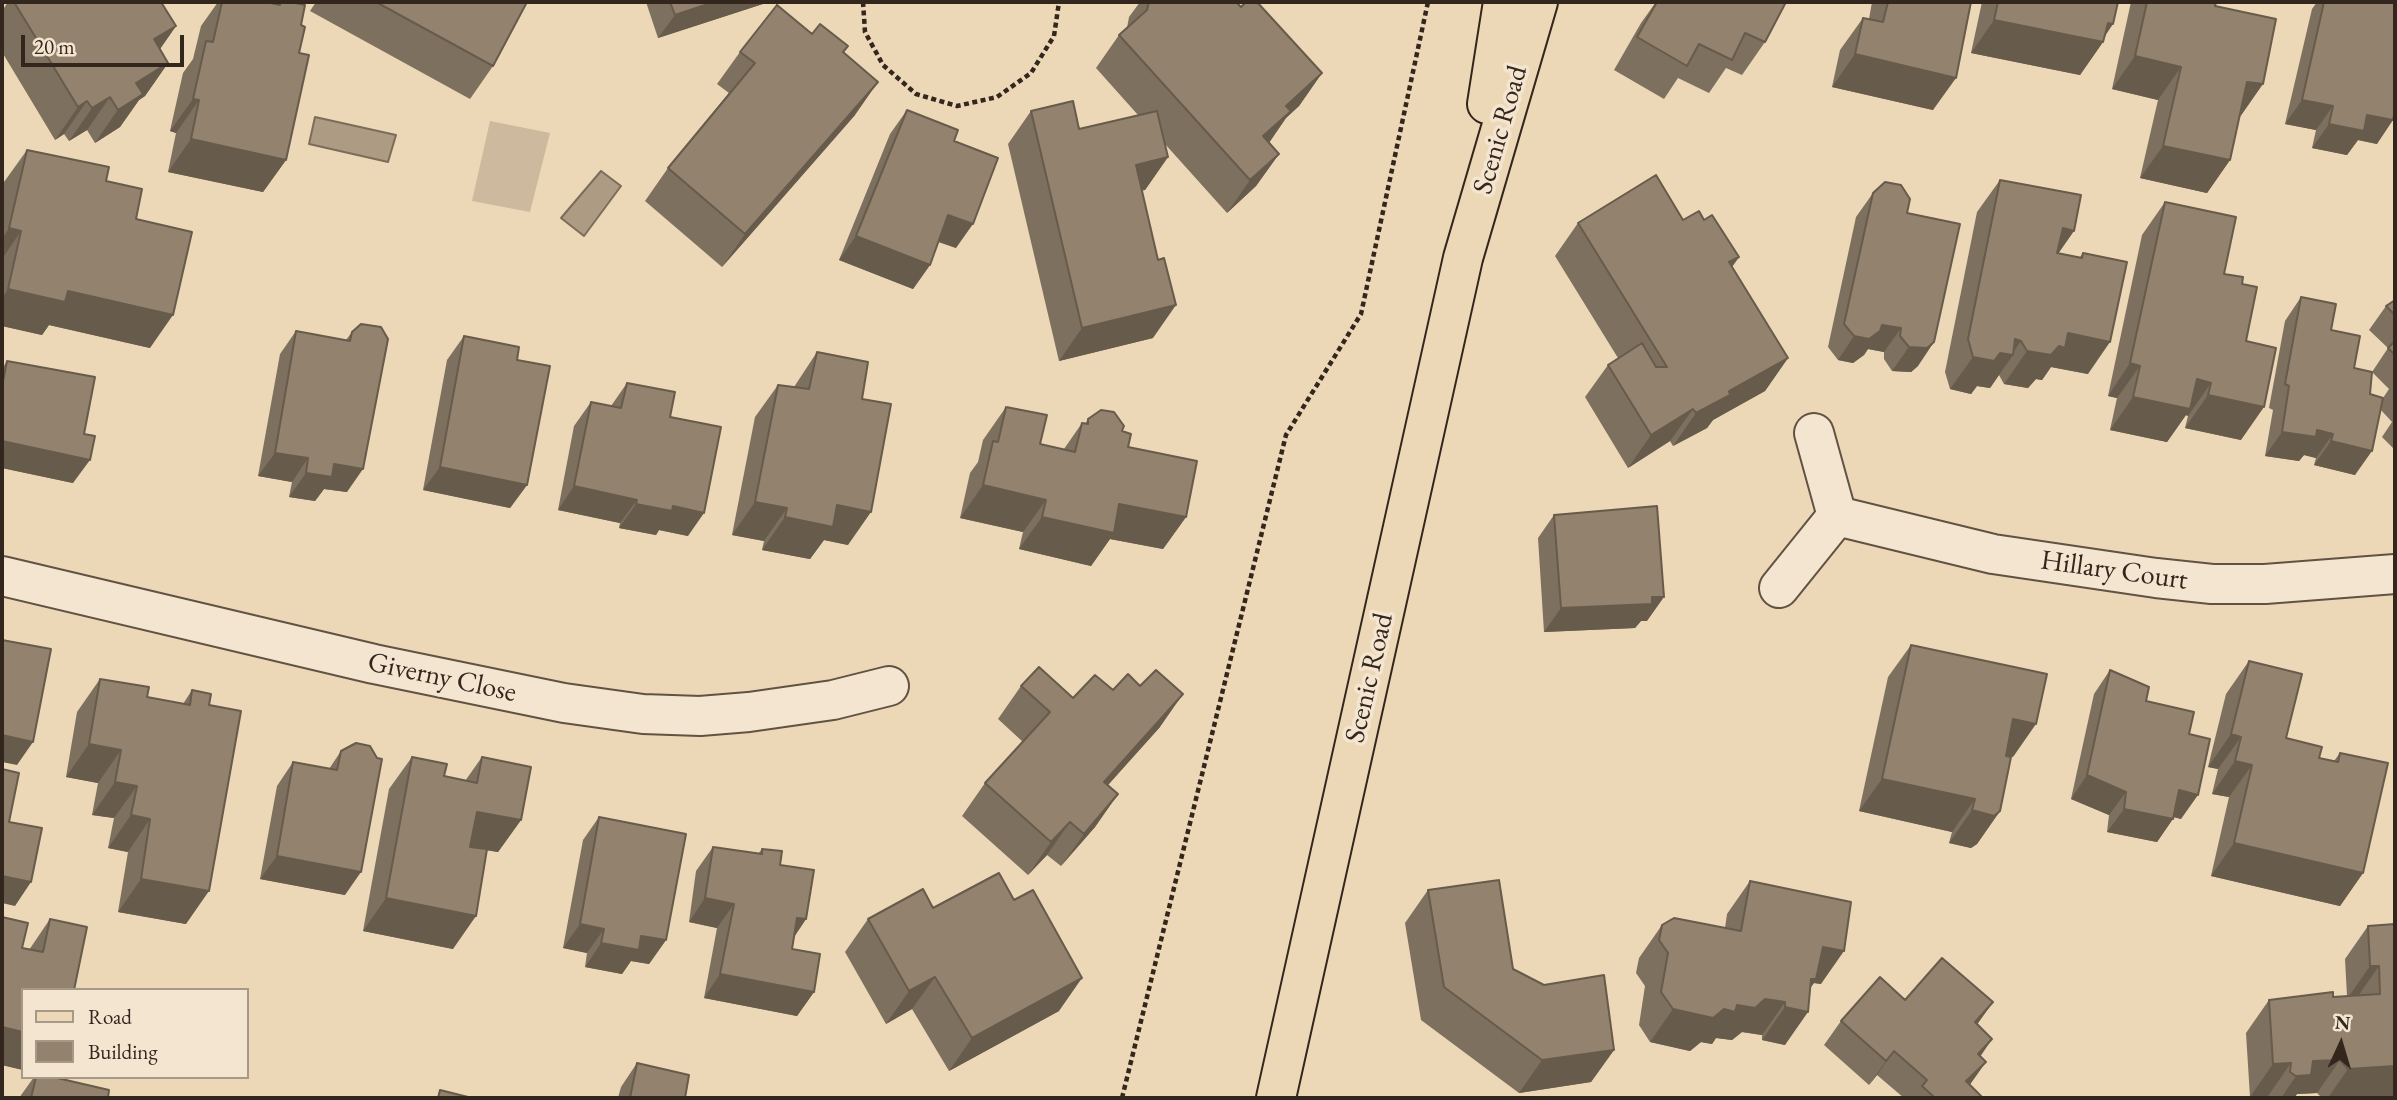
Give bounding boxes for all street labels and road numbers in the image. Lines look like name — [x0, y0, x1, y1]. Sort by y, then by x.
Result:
street label: Scenic Road — [1467, 62, 1535, 198]
street label: Hillary Court — [2038, 544, 2190, 598]
street label: Scenic Road — [1339, 610, 1401, 746]
street label: Giverny Close — [365, 646, 519, 710]

